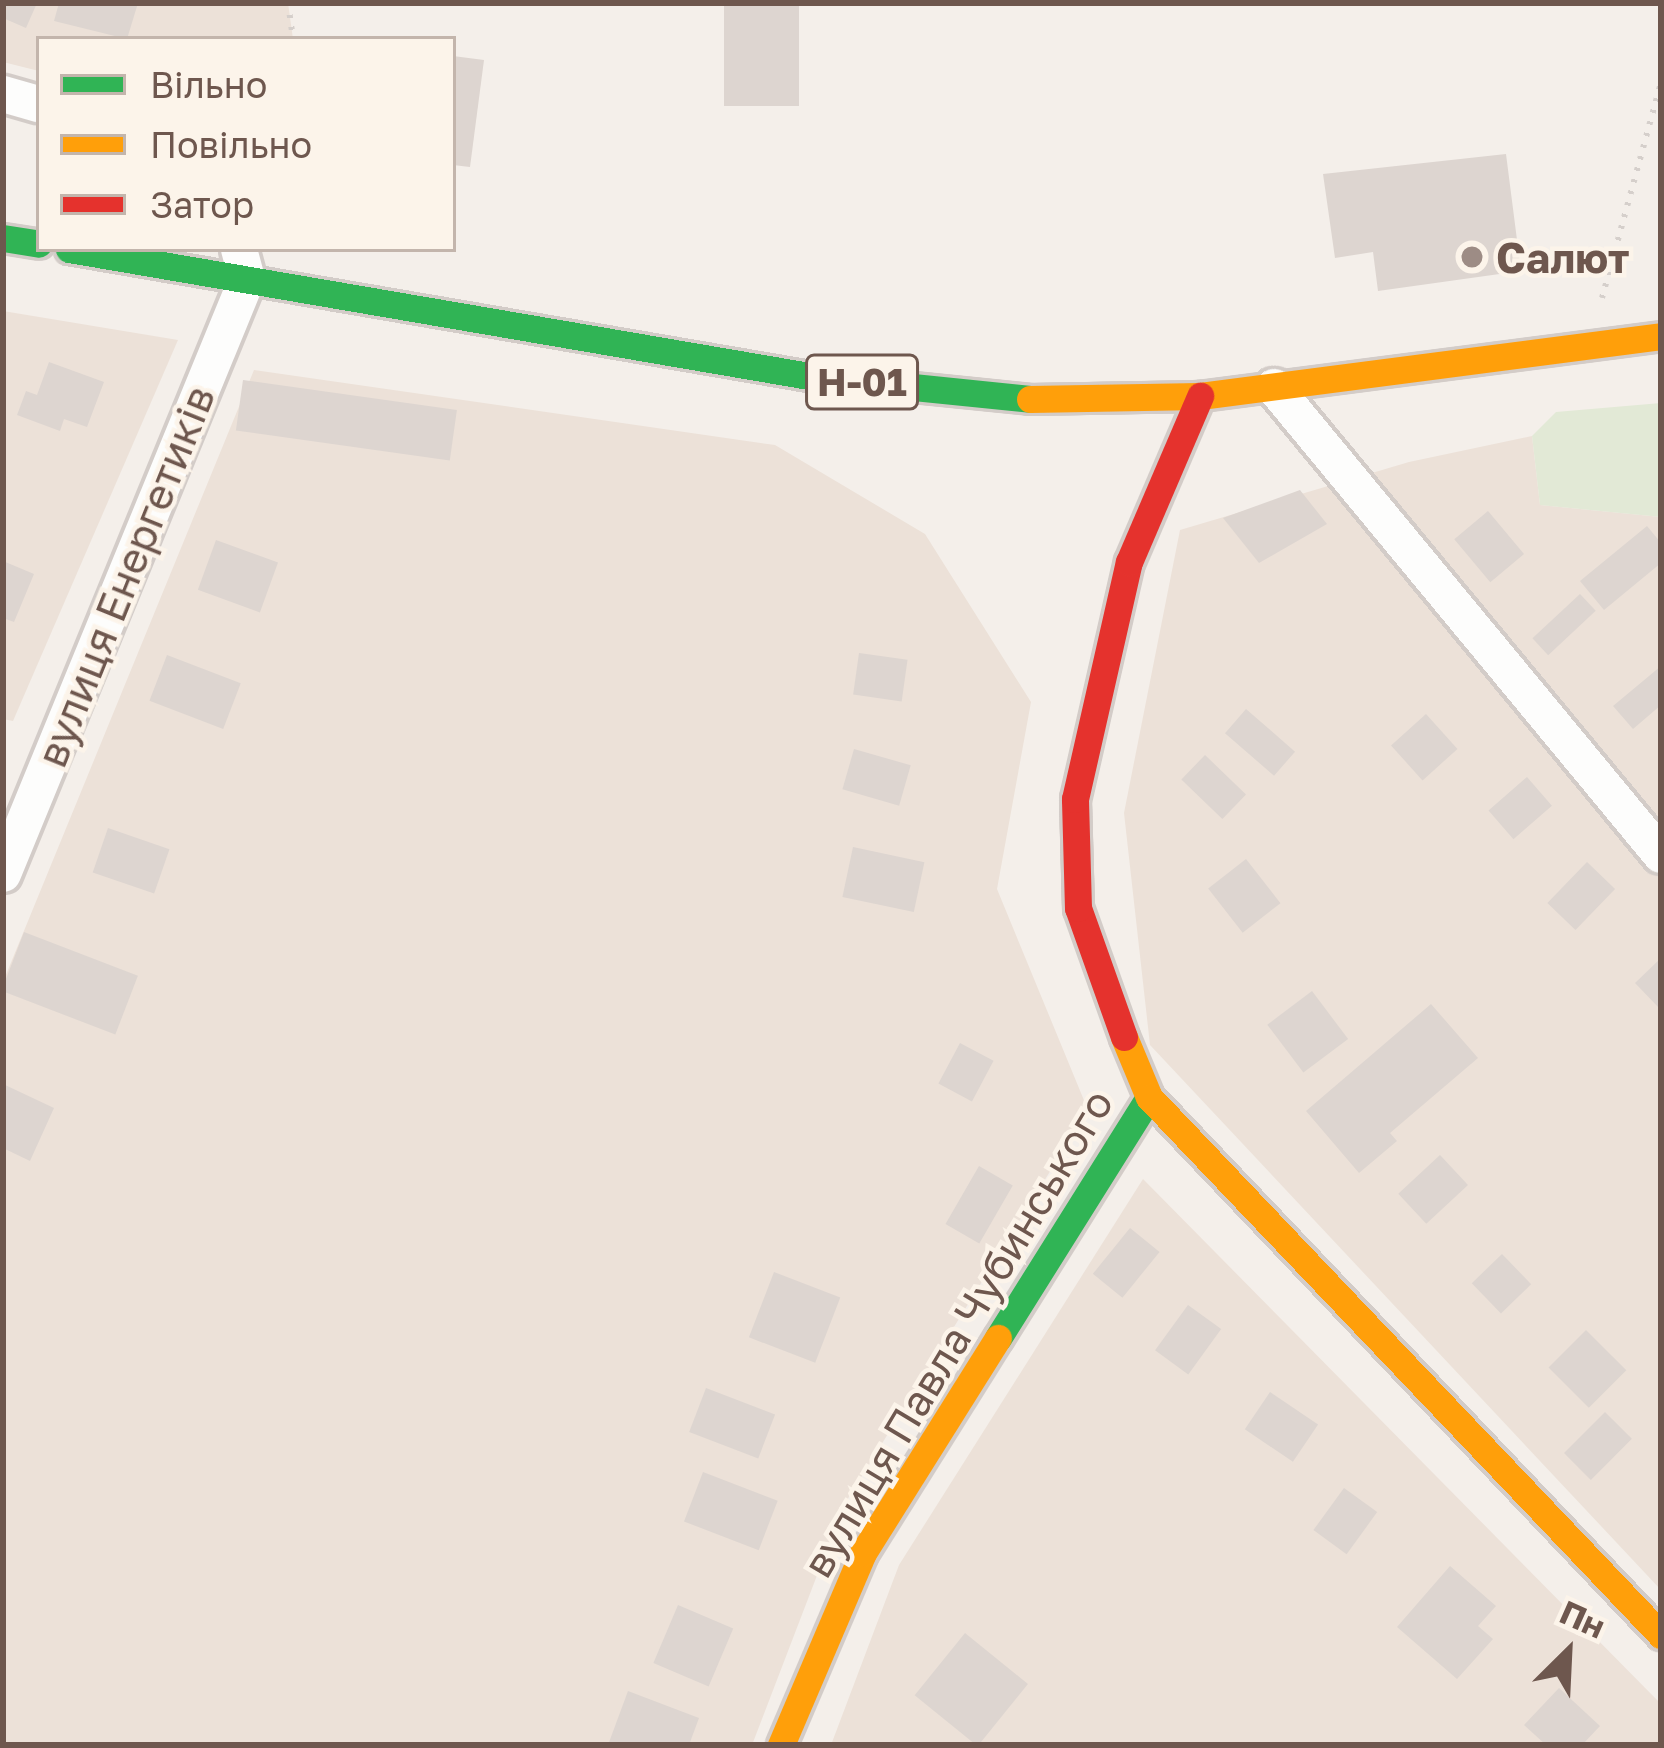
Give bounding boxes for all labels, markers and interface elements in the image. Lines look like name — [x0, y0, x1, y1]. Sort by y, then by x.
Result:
legend — [36, 36, 456, 252]
text: Вільно — [150, 63, 267, 106]
text: Повільно — [150, 123, 312, 166]
text: Затор — [150, 183, 254, 226]
place label: Салют — [1496, 232, 1630, 282]
marker: Салют — [1459, 244, 1485, 270]
road number: Н-01 — [805, 349, 919, 415]
street label: вулиця Енергетиків — [26, 378, 224, 774]
street label: вулиця Павла Чубинського — [791, 1080, 1123, 1586]
north arrow — [1508, 1592, 1628, 1712]
text: Пн — [1554, 1592, 1611, 1646]

